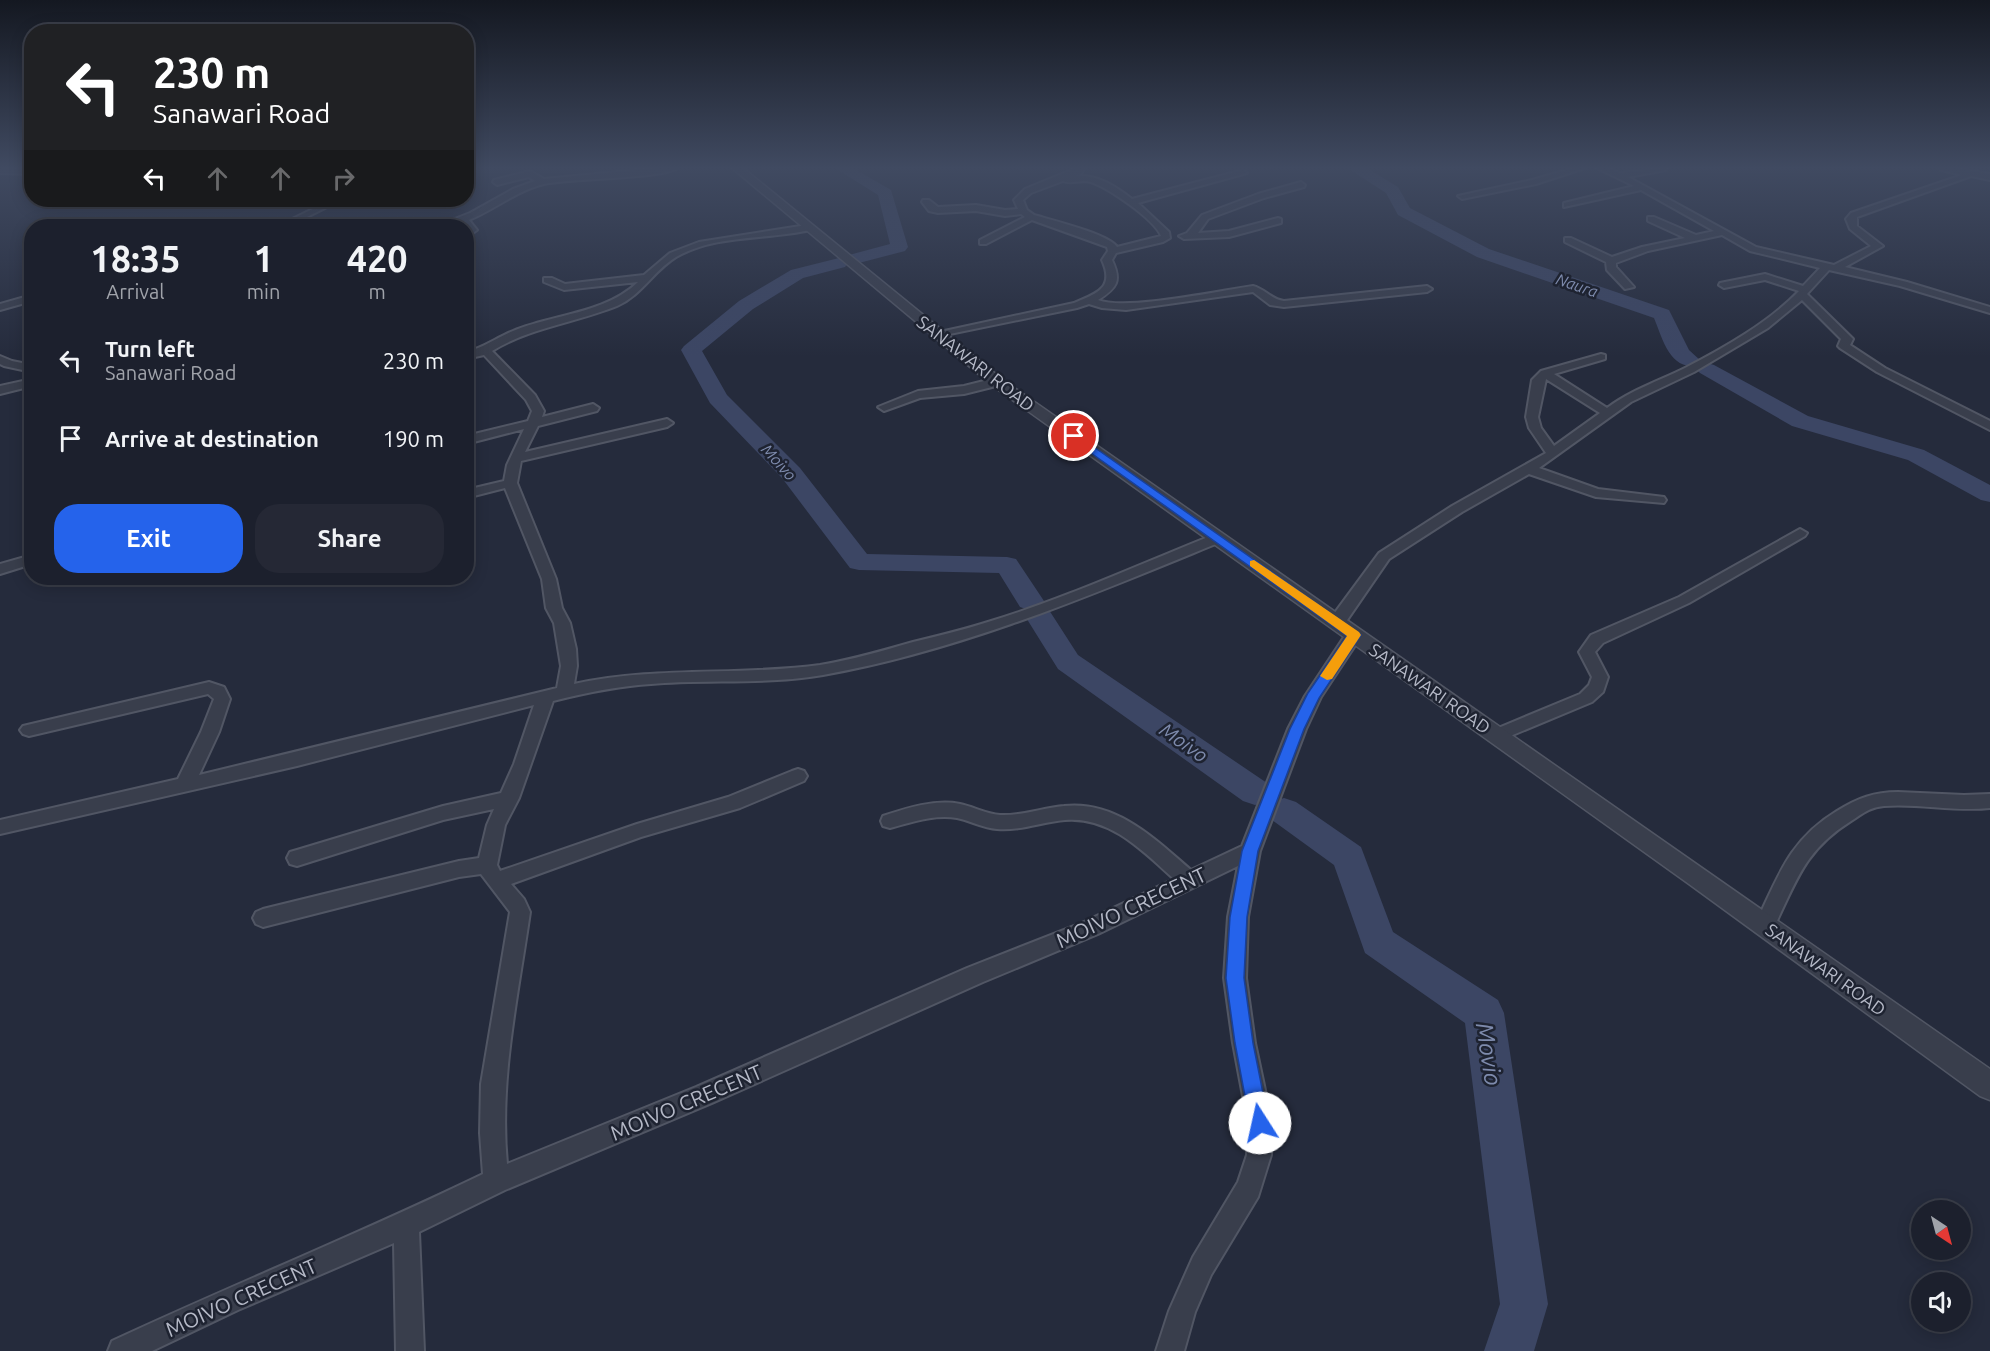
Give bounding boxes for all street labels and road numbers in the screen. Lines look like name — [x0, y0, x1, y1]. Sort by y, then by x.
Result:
street label: SANAWARI ROAD — [914, 311, 1038, 415]
street label: SANAWARI ROAD — [1366, 639, 1494, 737]
street label: MOIVO CRECENT — [1052, 862, 1210, 952]
street label: SANAWARI ROAD — [1762, 919, 1890, 1019]
street label: MOIVO CRECENT — [606, 1059, 766, 1145]
street label: MOIVO CRECENT — [162, 1253, 321, 1341]

